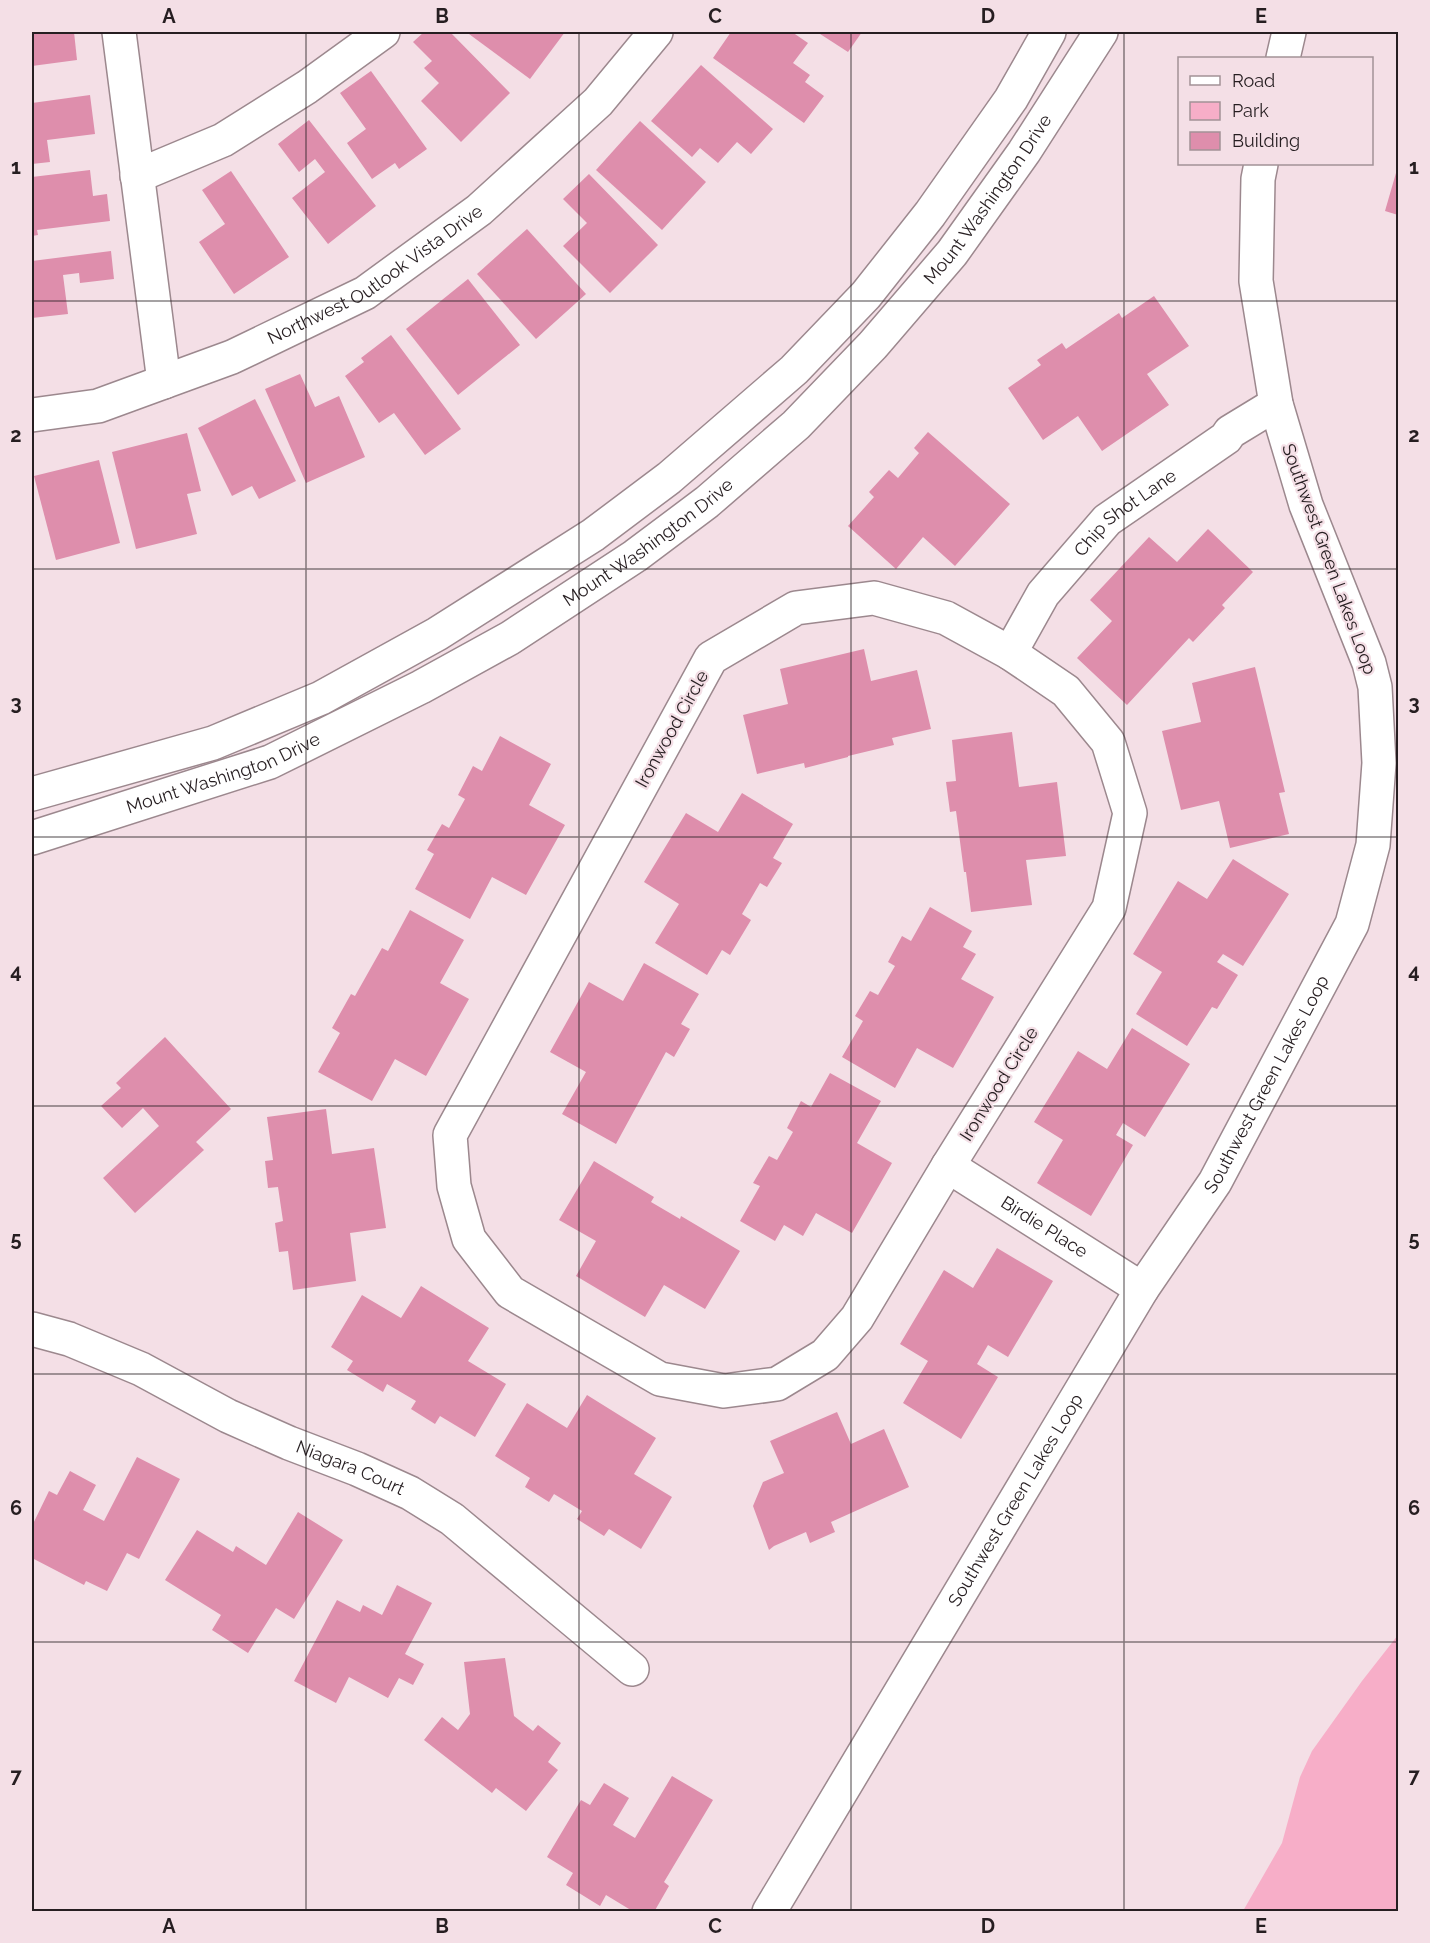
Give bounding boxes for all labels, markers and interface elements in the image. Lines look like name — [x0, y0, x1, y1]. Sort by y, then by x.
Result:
text: A — [162, 4, 176, 28]
text: B — [435, 4, 449, 28]
text: C — [708, 4, 722, 28]
text: D — [981, 4, 995, 28]
text: E — [1255, 4, 1267, 28]
legend — [1178, 57, 1373, 165]
text: Road — [1232, 70, 1275, 91]
text: Park — [1232, 100, 1269, 121]
street label: Mount Washington Drive — [919, 110, 1056, 288]
text: Building — [1232, 130, 1300, 151]
text: 1 — [11, 155, 21, 179]
text: 1 — [1409, 155, 1419, 179]
street label: Northwest Outlook Vista Drive — [264, 200, 487, 348]
text: 2 — [10, 423, 22, 447]
text: 2 — [1408, 423, 1420, 447]
street label: Southwest Green Lakes Loop — [1278, 441, 1381, 677]
street label: Chip Shot Lane — [1069, 464, 1180, 560]
street label: Mount Washington Drive — [559, 473, 737, 610]
street label: Ironwood Circle — [631, 666, 713, 791]
text: 3 — [10, 691, 22, 715]
text: 3 — [1408, 691, 1420, 715]
street label: Mount Washington Drive — [124, 728, 324, 817]
text: 4 — [10, 959, 22, 983]
text: 4 — [1408, 959, 1420, 983]
street label: Southwest Green Lakes Loop — [1199, 972, 1333, 1197]
street label: Ironwood Circle — [955, 1022, 1042, 1145]
street label: Birdie Place — [997, 1191, 1092, 1262]
text: 5 — [10, 1227, 22, 1251]
text: 5 — [1408, 1227, 1420, 1251]
street label: Southwest Green Lakes Loop — [943, 1390, 1087, 1610]
street label: Niagara Court — [293, 1436, 408, 1499]
text: 6 — [10, 1496, 22, 1520]
text: 6 — [1408, 1496, 1420, 1520]
text: 7 — [10, 1764, 22, 1788]
text: 7 — [1408, 1764, 1420, 1788]
text: A — [162, 1914, 176, 1938]
text: B — [435, 1914, 449, 1938]
text: C — [708, 1914, 722, 1938]
text: D — [981, 1914, 995, 1938]
text: E — [1255, 1914, 1267, 1938]

